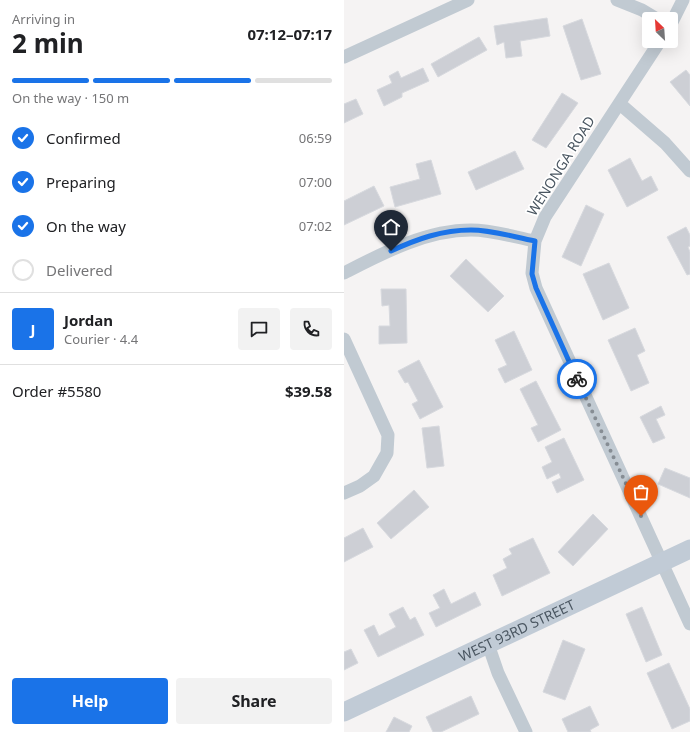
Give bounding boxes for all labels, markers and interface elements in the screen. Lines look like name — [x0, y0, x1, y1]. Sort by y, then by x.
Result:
text: Arriving in — [12, 10, 75, 28]
north arrow — [642, 12, 678, 48]
map controls — [642, 12, 678, 48]
text: 07:12–07:17 — [247, 24, 332, 44]
text: 2 min — [12, 25, 84, 61]
text: On the way · 150 m — [12, 89, 129, 107]
street label: WENONGA ROAD — [522, 112, 599, 219]
icon: check — [12, 127, 34, 149]
text: Confirmed — [46, 128, 121, 148]
text: 06:59 — [299, 129, 332, 147]
icon: check — [12, 171, 34, 193]
text: Preparing — [46, 172, 116, 192]
text: 07:00 — [299, 173, 332, 191]
pin — [374, 210, 408, 251]
icon: check — [12, 215, 34, 237]
text: On the way — [46, 216, 126, 236]
icon: home — [380, 216, 402, 238]
text: 07:02 — [299, 217, 332, 235]
text: Delivered — [46, 260, 113, 280]
button: chat — [238, 308, 280, 350]
button: phone — [290, 308, 332, 350]
text: Jordan — [64, 310, 113, 330]
text: J — [31, 319, 35, 339]
text: Courier · 4.4 — [64, 330, 138, 348]
courier — [557, 359, 597, 399]
icon: bike — [566, 368, 588, 390]
text: Order #5580 — [12, 381, 101, 401]
text: $39.58 — [285, 381, 332, 401]
pin — [624, 475, 658, 516]
icon: bag — [630, 481, 652, 503]
street label: WEST 93RD STREET — [455, 595, 578, 666]
button: Help — [12, 678, 168, 724]
button: Share — [176, 678, 332, 724]

